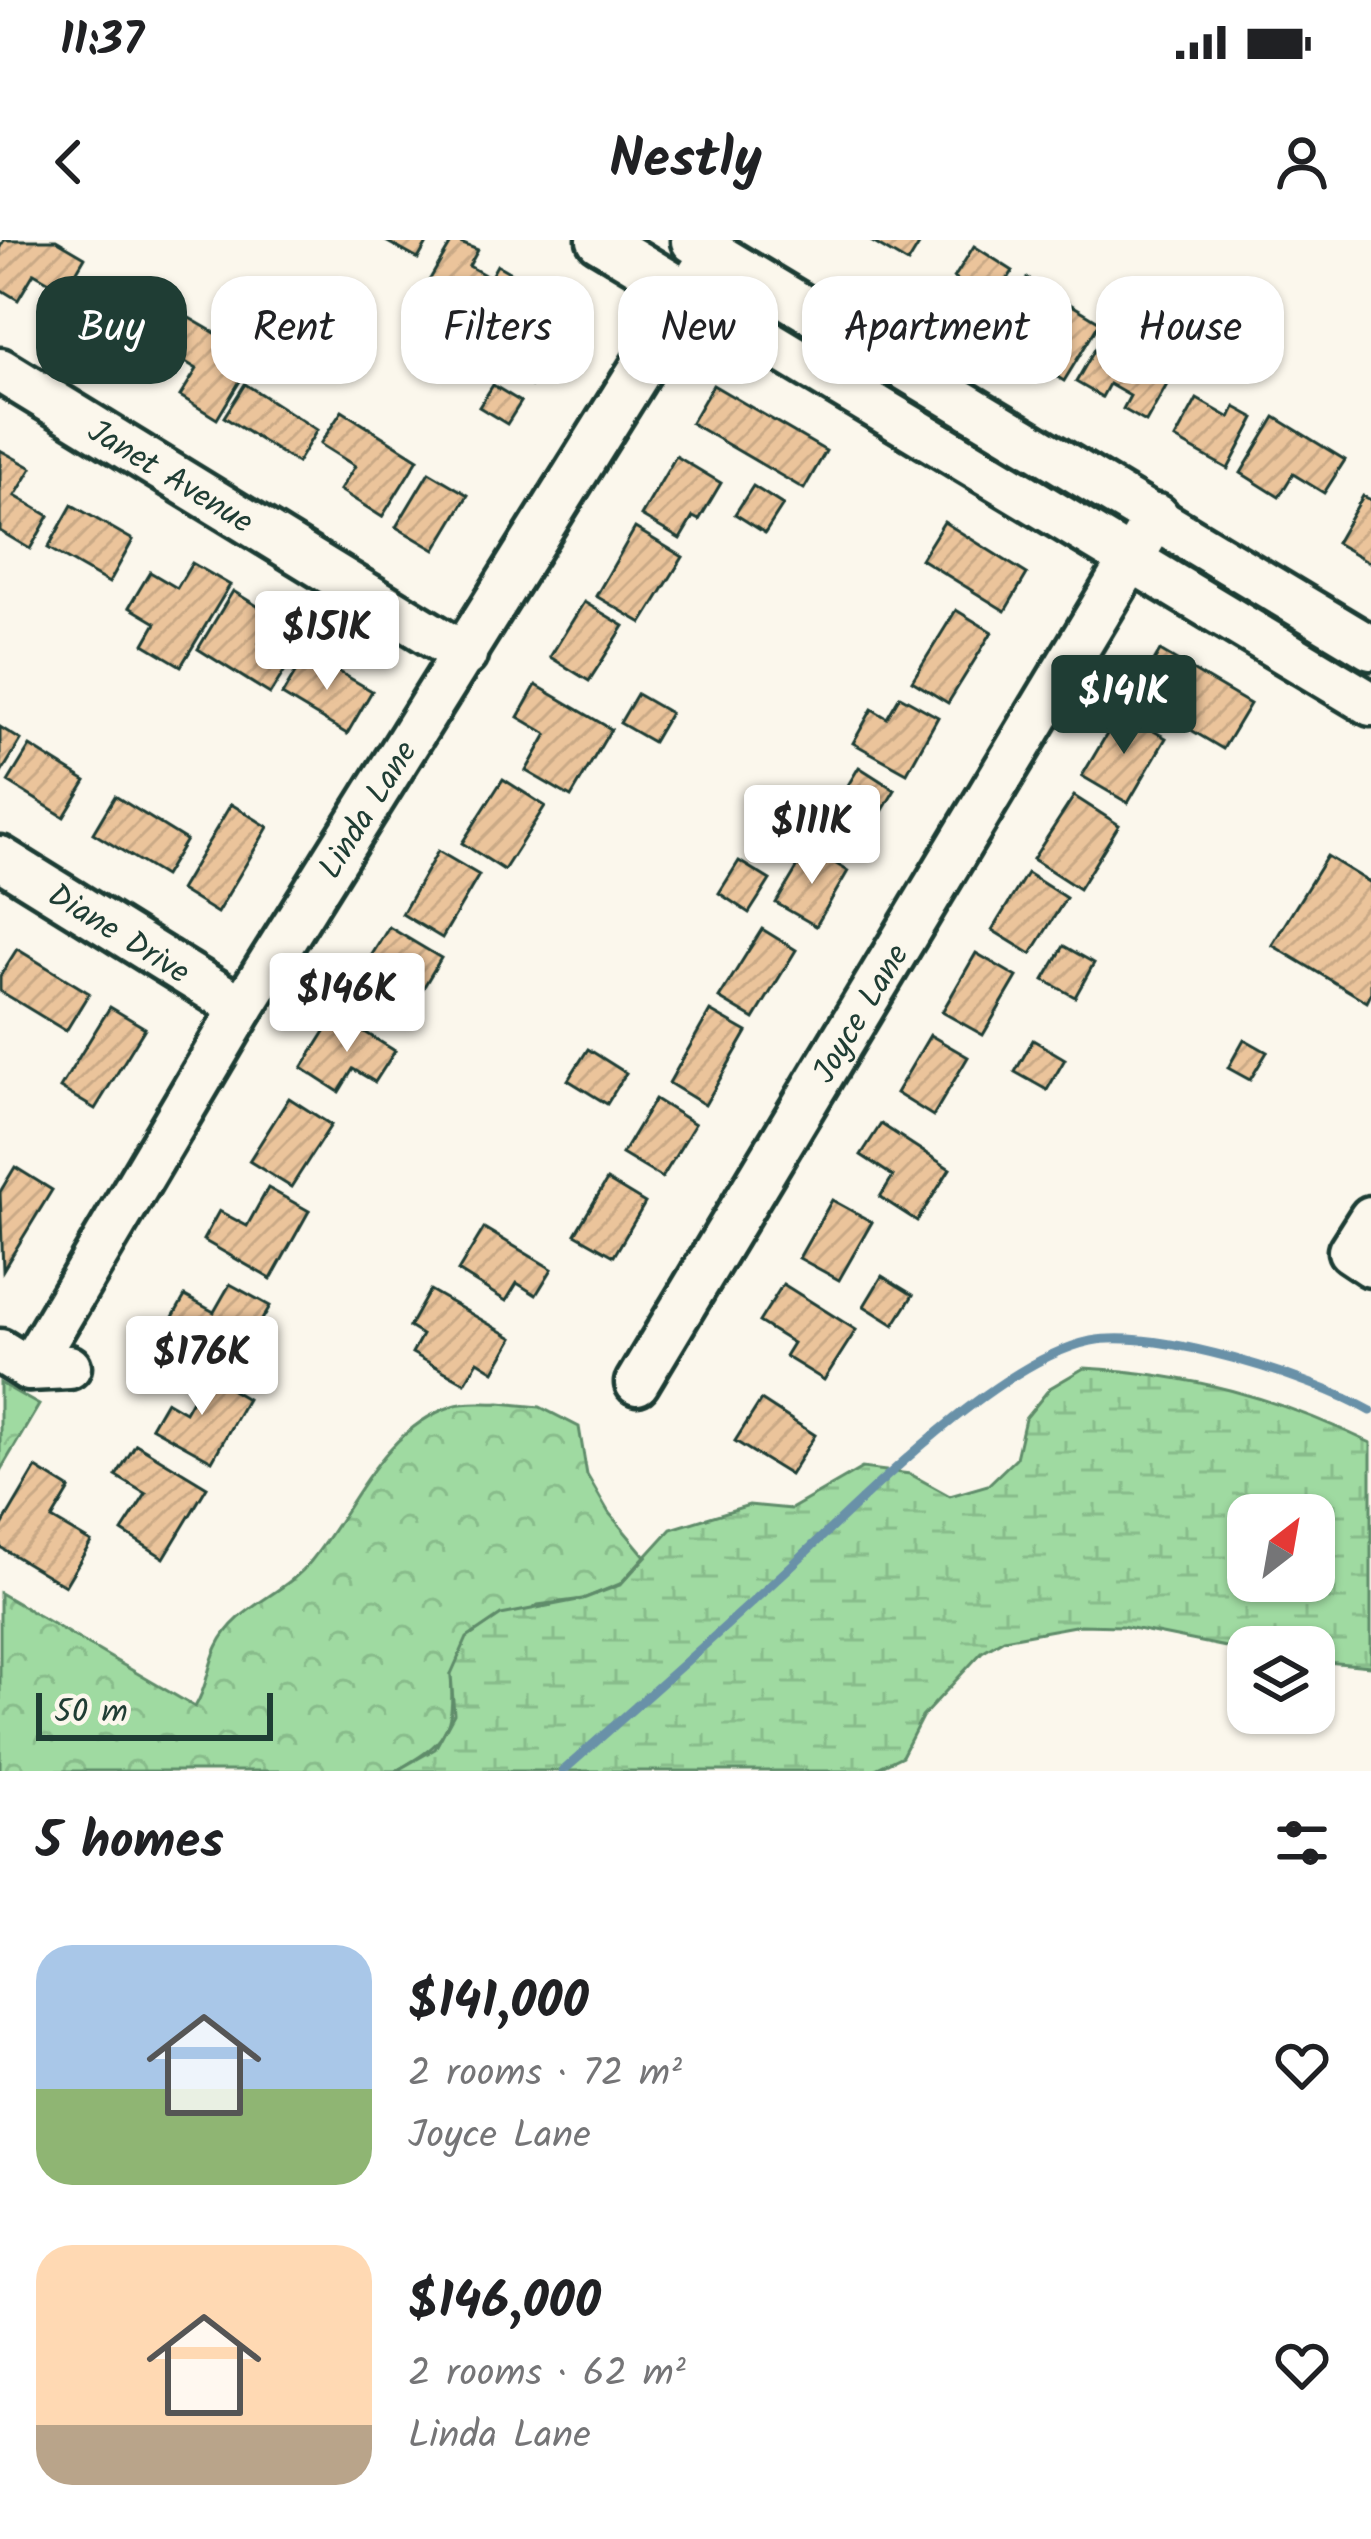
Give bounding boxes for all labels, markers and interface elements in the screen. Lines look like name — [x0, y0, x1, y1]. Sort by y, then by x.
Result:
text: 11:37 — [60, 6, 144, 78]
text: Nestly — [609, 119, 762, 205]
icon: back — [36, 129, 102, 195]
icon: person — [1269, 129, 1335, 195]
chip: Buy — [36, 276, 187, 384]
chip: Rent — [211, 276, 377, 384]
chip: Filters — [401, 276, 594, 384]
chip: New — [618, 276, 778, 384]
chip: Apartment — [802, 276, 1072, 384]
chip: House — [1096, 276, 1284, 384]
street label: Janet Avenue — [76, 407, 263, 549]
pin: $151K — [243, 591, 411, 693]
text: $151K — [282, 599, 372, 661]
pin: $141K — [1040, 655, 1208, 757]
text: $141K — [1078, 663, 1170, 725]
street label: Linda Lane — [306, 731, 433, 890]
pin: $111K — [728, 785, 896, 887]
text: $111K — [771, 793, 853, 855]
street label: Diane Drive — [36, 871, 200, 1000]
street label: Joyce Lane — [800, 934, 925, 1094]
pin: $146K — [263, 953, 431, 1055]
text: $146K — [297, 961, 397, 1023]
pin: $176K — [118, 1316, 286, 1418]
text: $176K — [153, 1324, 251, 1386]
north arrow — [1227, 1494, 1335, 1602]
map controls — [1227, 1494, 1335, 1734]
button: layers — [1227, 1626, 1335, 1734]
scale bar — [36, 1687, 273, 1740]
text: 50 m — [54, 1687, 128, 1740]
text: 5 homes — [36, 1803, 224, 1884]
icon: filters — [1269, 1810, 1335, 1876]
text: $141,000 — [408, 1963, 589, 2044]
icon: home — [132, 1993, 276, 2137]
icon: heart — [1269, 2032, 1335, 2098]
text: 2 rooms · 72 m² — [408, 2044, 682, 2106]
text: Joyce Lane — [408, 2106, 591, 2168]
text: $146,000 — [408, 2263, 601, 2344]
icon: home — [132, 2293, 276, 2437]
icon: heart — [1269, 2332, 1335, 2398]
text: 2 rooms · 62 m² — [408, 2344, 686, 2406]
text: Linda Lane — [408, 2406, 591, 2468]

